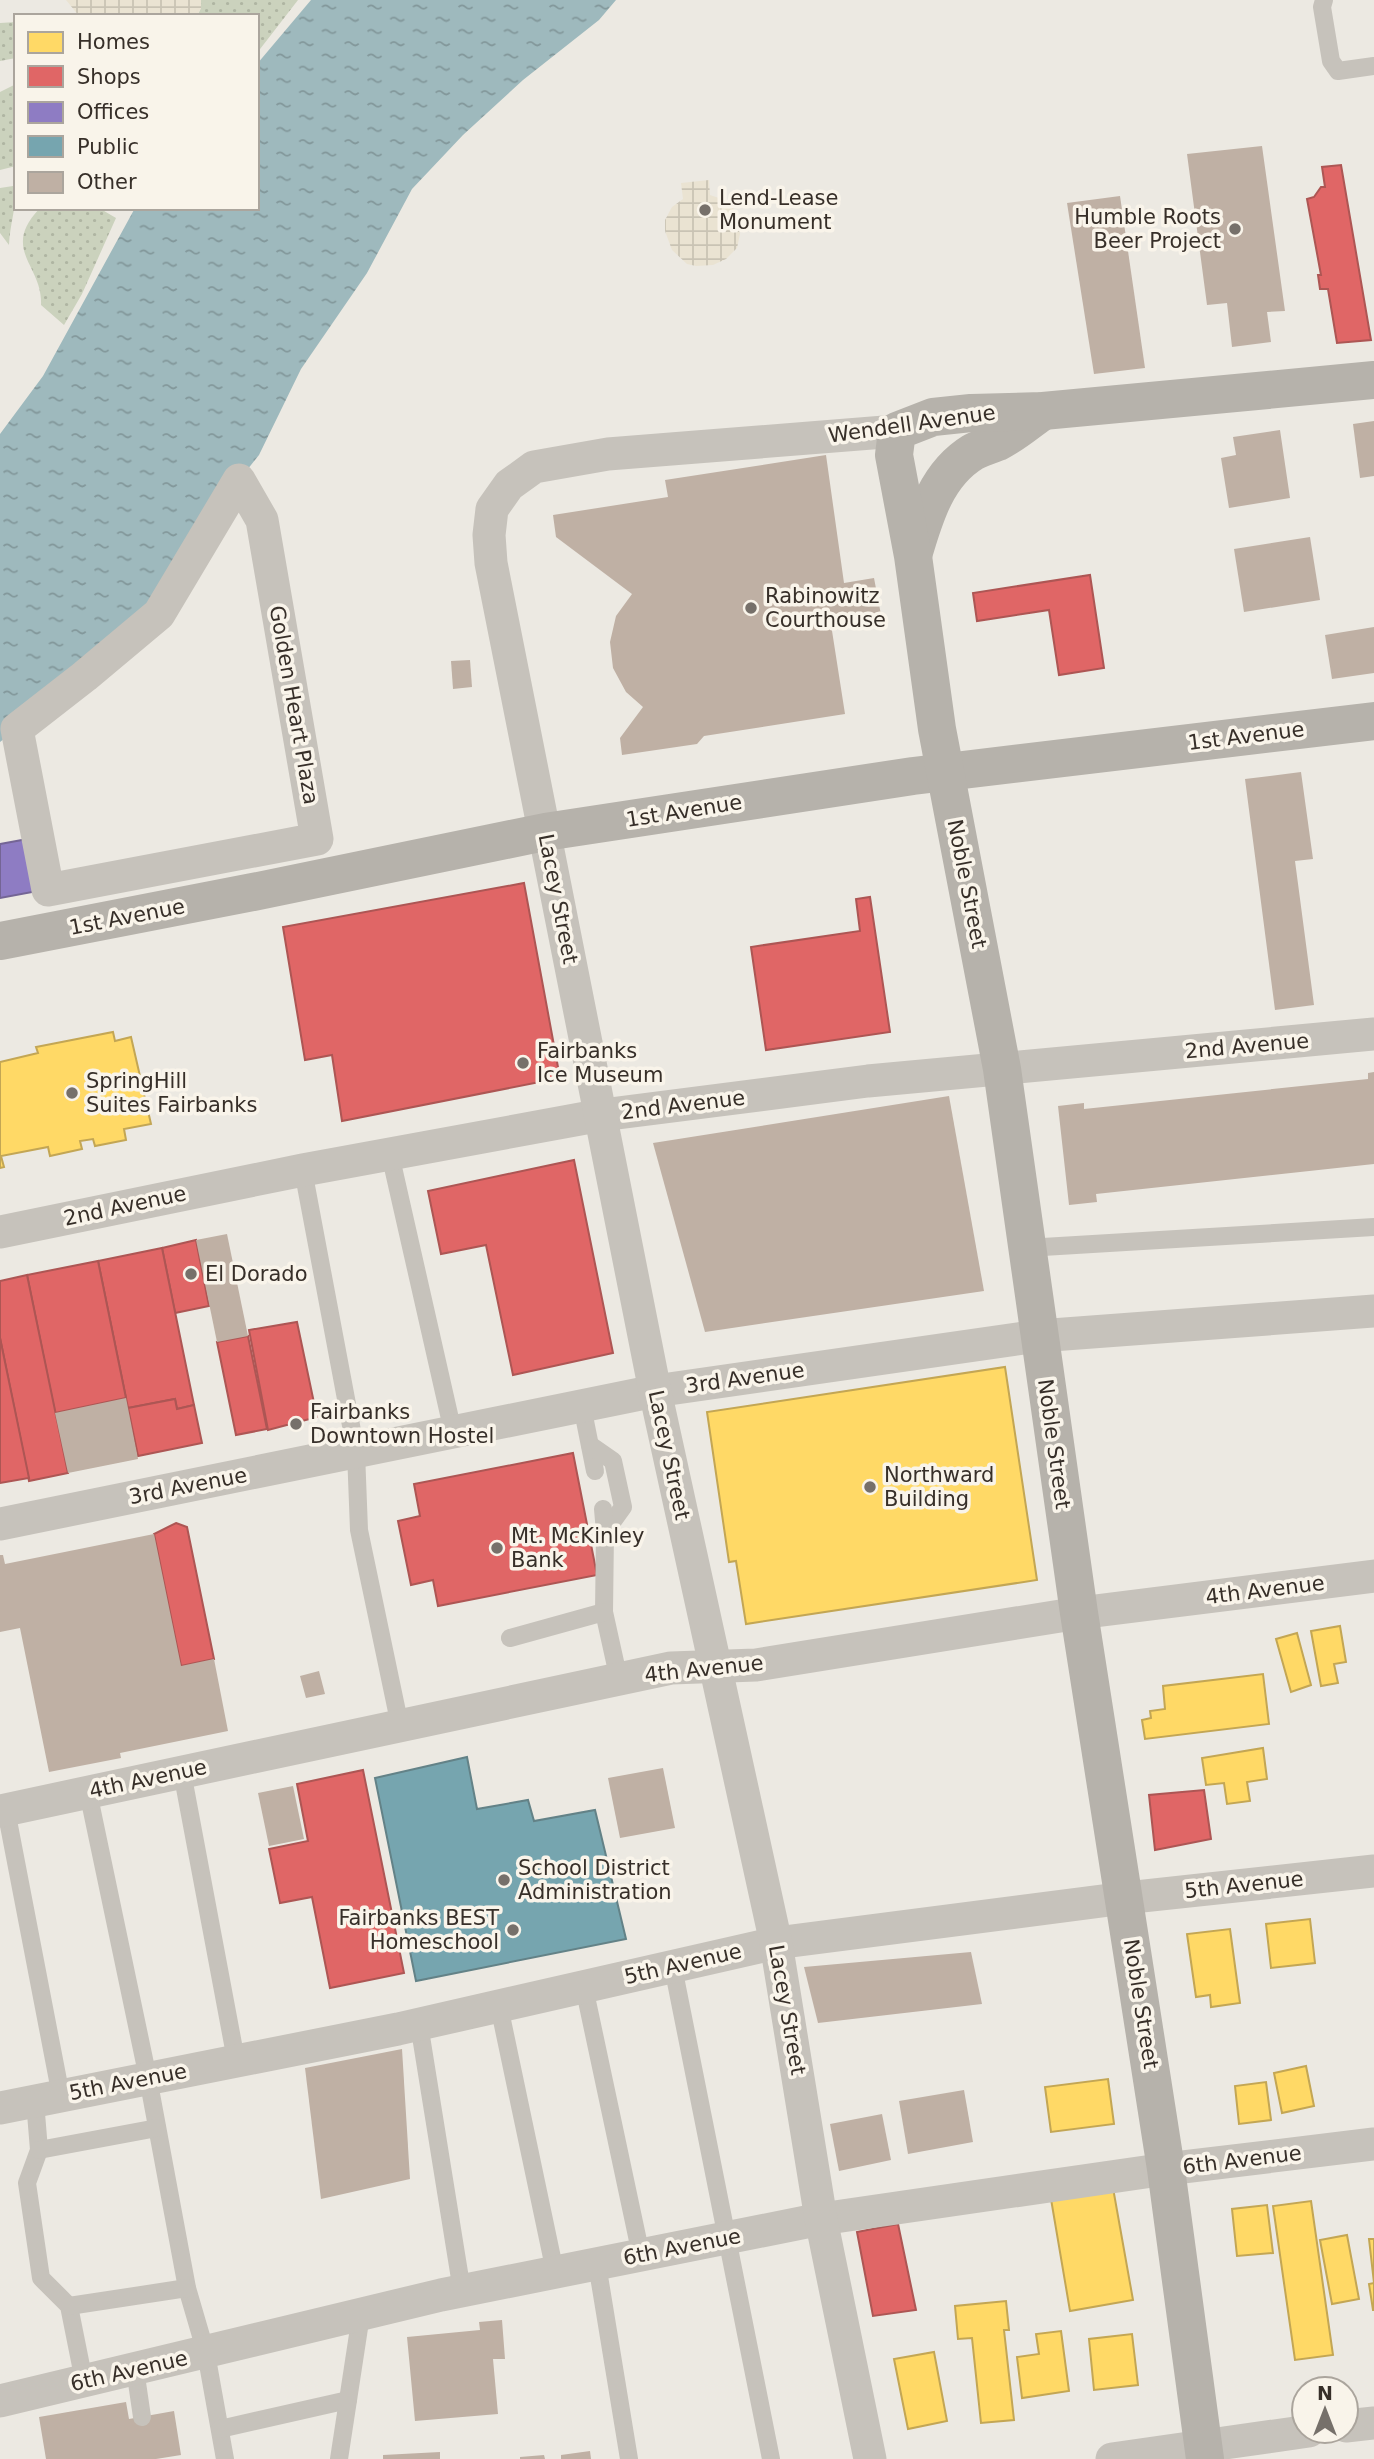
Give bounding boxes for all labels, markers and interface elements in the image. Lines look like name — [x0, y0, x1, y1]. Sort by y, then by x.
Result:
legend — [14, 14, 259, 210]
text: Homes — [77, 30, 150, 54]
text: Shops — [77, 65, 141, 89]
text: Offices — [77, 100, 149, 124]
text: Public — [77, 135, 139, 159]
text: Other — [77, 170, 137, 194]
place label: Lend-Lease Monument — [719, 186, 838, 234]
marker: Lend-Lease Monument — [697, 202, 713, 218]
place label: Humble Roots Beer Project — [1074, 205, 1221, 253]
marker: Humble Roots Beer Project — [1227, 221, 1243, 237]
street label: Wendell Avenue — [827, 400, 997, 448]
place label: Rabinowitz Courthouse — [765, 584, 886, 632]
marker: Rabinowitz Courthouse — [743, 600, 759, 616]
street label: Golden Heart Plaza — [265, 604, 323, 806]
street label: 1st Avenue — [1186, 717, 1306, 755]
street label: 1st Avenue — [624, 790, 744, 832]
street label: Noble Street — [943, 817, 991, 951]
street label: Lacey Street — [534, 832, 582, 966]
street label: 1st Avenue — [67, 894, 187, 940]
street label: 2nd Avenue — [1184, 1029, 1310, 1063]
place label: Fairbanks Ice Museum — [537, 1039, 663, 1087]
marker: Fairbanks Ice Museum — [515, 1055, 531, 1071]
place label: SpringHill Suites Fairbanks — [86, 1069, 257, 1117]
marker: SpringHill Suites Fairbanks — [64, 1085, 80, 1101]
street label: 2nd Avenue — [620, 1085, 746, 1125]
street label: 2nd Avenue — [62, 1181, 188, 1231]
place label: El Dorado — [205, 1262, 307, 1286]
marker: El Dorado — [183, 1266, 199, 1282]
street label: 3rd Avenue — [684, 1358, 806, 1398]
street label: Noble Street — [1033, 1377, 1075, 1511]
street label: Lacey Street — [644, 1388, 694, 1522]
place label: Fairbanks Downtown Hostel — [310, 1400, 494, 1448]
marker: Fairbanks Downtown Hostel — [288, 1416, 304, 1432]
street label: 3rd Avenue — [127, 1463, 249, 1509]
place label: Northward Building — [884, 1463, 994, 1511]
marker: Northward Building — [862, 1479, 878, 1495]
place label: Mt. McKinley Bank — [511, 1524, 644, 1572]
marker: Mt. McKinley Bank — [489, 1540, 505, 1556]
street label: 4th Avenue — [1204, 1571, 1326, 1609]
street label: 4th Avenue — [643, 1651, 765, 1687]
street label: 4th Avenue — [87, 1755, 209, 1803]
place label: School District Administration — [518, 1856, 672, 1904]
street label: 5th Avenue — [1183, 1867, 1305, 1903]
marker: School District Administration — [496, 1872, 512, 1888]
place label: Fairbanks BEST Homeschool — [338, 1906, 499, 1954]
marker: Fairbanks BEST Homeschool — [505, 1922, 521, 1938]
street label: Noble Street — [1119, 1937, 1163, 2071]
street label: 5th Avenue — [622, 1939, 744, 1989]
street label: Lacey Street — [764, 1943, 810, 2077]
street label: 5th Avenue — [67, 2059, 189, 2105]
street label: 6th Avenue — [1181, 2141, 1303, 2179]
street label: 6th Avenue — [621, 2224, 743, 2270]
street label: 6th Avenue — [68, 2346, 190, 2396]
north arrow — [1290, 2375, 1360, 2445]
text: N — [1317, 2382, 1333, 2404]

